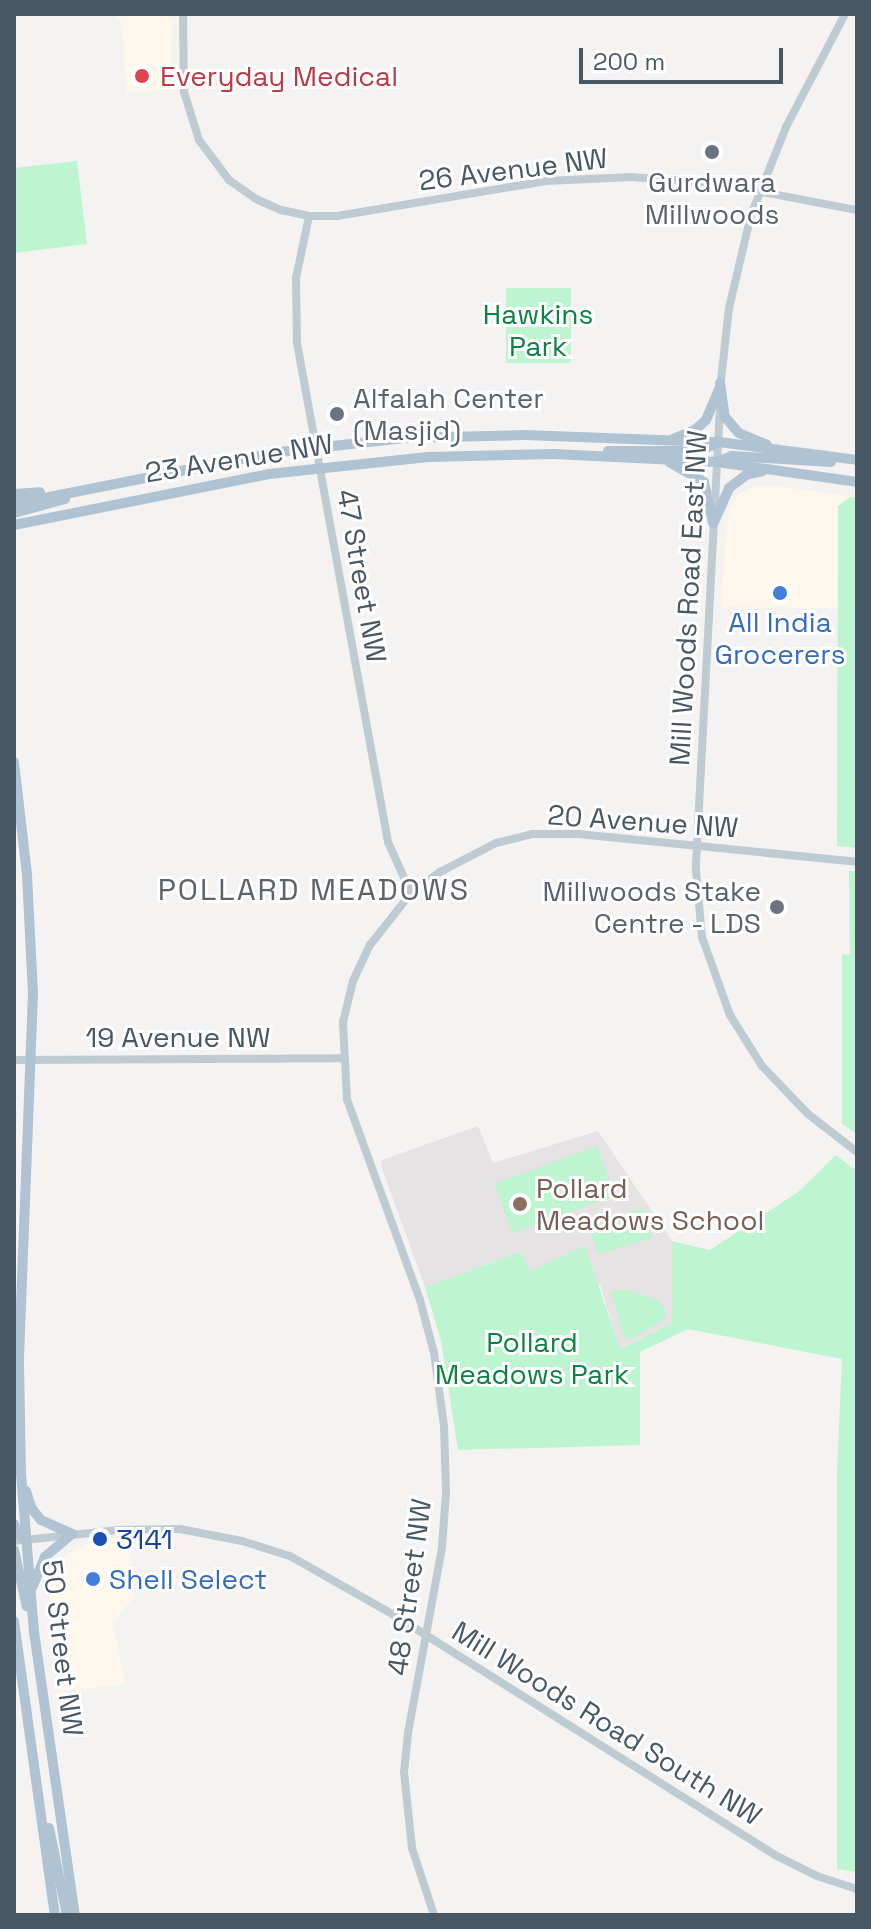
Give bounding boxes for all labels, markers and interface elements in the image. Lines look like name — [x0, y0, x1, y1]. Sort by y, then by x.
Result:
scale bar — [583, 32, 787, 82]
text: 200 m — [593, 46, 665, 77]
place label: Everyday Medical — [160, 59, 398, 93]
marker: Everyday Medical — [131, 65, 153, 87]
street label: 26 Avenue NW — [416, 141, 610, 197]
marker: Gurdwara Millwoods — [703, 143, 721, 161]
place label: Gurdwara Millwoods — [645, 165, 779, 231]
park label: Hawkins Park — [483, 297, 593, 363]
place label: Alfalah Center (Masjid) — [353, 381, 544, 447]
marker: Alfalah Center (Masjid) — [328, 405, 346, 423]
street label: 23 Avenue NW — [143, 427, 335, 489]
street label: Mill Woods Road East NW — [662, 429, 714, 767]
street label: 47 Street NW — [330, 487, 394, 665]
marker: All India Grocerers — [771, 584, 789, 602]
place label: All India Grocerers — [715, 605, 845, 671]
street label: 20 Avenue NW — [546, 798, 740, 844]
district label: POLLARD MEADOWS — [158, 872, 470, 908]
place label: Millwoods Stake Centre - LDS — [542, 874, 761, 940]
marker: Millwoods Stake Centre - LDS — [768, 898, 786, 916]
street label: 19 Avenue NW — [85, 1020, 271, 1054]
place label: Pollard Meadows School — [536, 1171, 764, 1237]
marker: Pollard Meadows School — [511, 1195, 529, 1213]
park label: Pollard Meadows Park — [435, 1325, 629, 1391]
street label: 48 Street NW — [380, 1497, 438, 1677]
place label: 3141 — [116, 1522, 173, 1556]
marker: 3141 — [91, 1530, 109, 1548]
street label: 50 Street NW — [35, 1558, 91, 1738]
place label: Shell Select — [109, 1562, 267, 1596]
marker: Shell Select — [84, 1570, 102, 1588]
street label: Mill Woods Road South NW — [446, 1614, 768, 1832]

